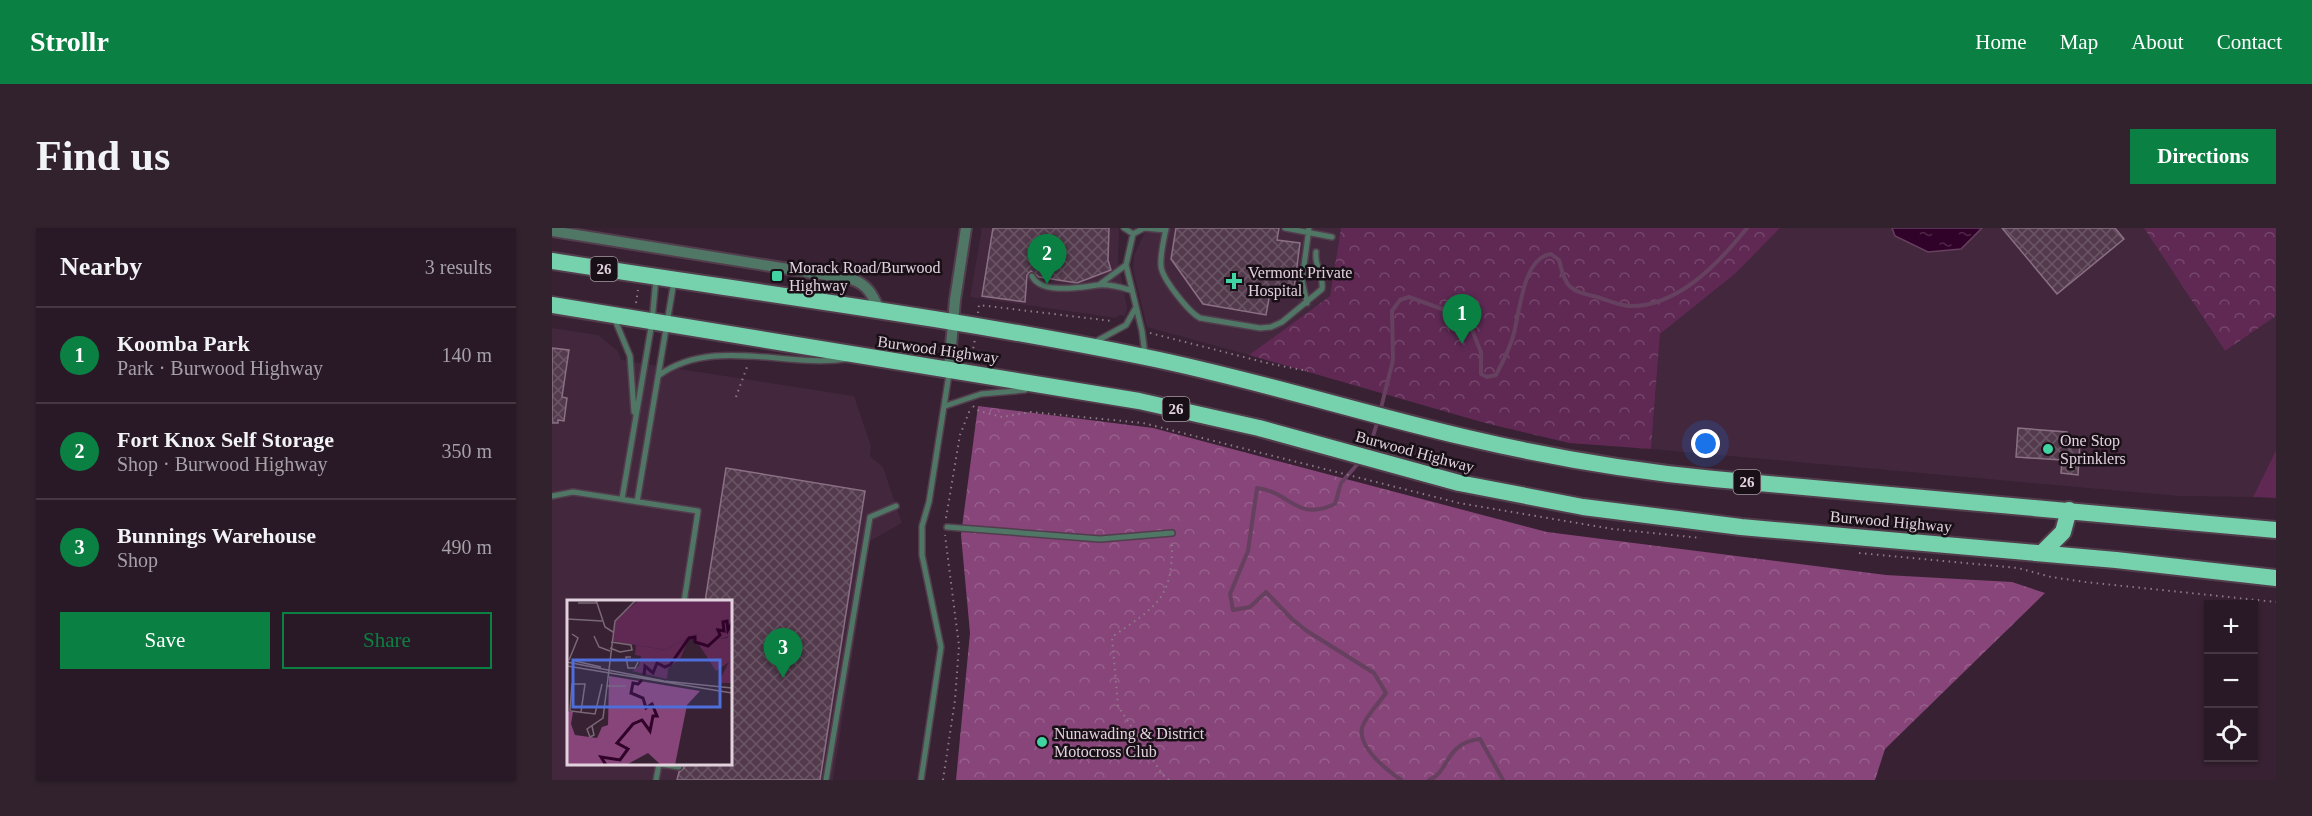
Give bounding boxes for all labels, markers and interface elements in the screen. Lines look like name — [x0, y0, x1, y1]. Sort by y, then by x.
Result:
text: Strollr — [30, 26, 109, 57]
text: Home — [1975, 30, 2027, 54]
text: Map — [2060, 30, 2098, 54]
text: About — [2131, 30, 2184, 54]
text: Contact — [2217, 30, 2282, 54]
button: Directions — [2130, 129, 2276, 184]
text: Find us — [36, 133, 170, 179]
pin: 2 — [1028, 235, 1066, 284]
text: Nearby — [60, 252, 142, 281]
text: 3 results — [425, 256, 492, 278]
road number: 26 — [590, 257, 618, 281]
place label: Morack Road/Burwood Highway — [789, 259, 941, 295]
place label: Vermont Private Hospital — [1248, 264, 1352, 300]
marker: Morack Road/Burwood Highway — [770, 269, 784, 283]
marker: Vermont Private Hospital — [1225, 272, 1243, 290]
pin: 1 — [1442, 294, 1482, 344]
text: Koomba Park — [117, 331, 250, 356]
street label: Burwood Highway — [876, 333, 1000, 367]
text: 1 — [75, 344, 85, 366]
text: 140 m — [441, 344, 492, 366]
text: Park · Burwood Highway — [117, 357, 323, 379]
road number: 26 — [1162, 397, 1190, 421]
text: Fort Knox Self Storage — [117, 427, 334, 452]
street label: Burwood Highway — [1353, 427, 1476, 476]
your location — [1691, 429, 1720, 458]
place label: One Stop Sprinklers — [2060, 432, 2126, 468]
text: 2 — [75, 440, 85, 462]
text: 350 m — [441, 440, 492, 462]
marker: One Stop Sprinklers — [2041, 442, 2055, 456]
text: Shop · Burwood Highway — [117, 453, 328, 475]
road number: 26 — [1734, 470, 1760, 494]
street label: Burwood Highway — [1829, 508, 1953, 536]
text: Bunnings Warehouse — [117, 523, 316, 548]
text: 3 — [75, 536, 85, 558]
text: 490 m — [441, 536, 492, 558]
text: Shop — [117, 549, 158, 571]
inset map — [567, 600, 732, 765]
map controls — [2204, 600, 2258, 762]
button: + — [2204, 600, 2258, 654]
button: Save — [60, 612, 270, 669]
button: Share — [282, 612, 492, 669]
pin: 3 — [764, 628, 802, 678]
button: − — [2204, 654, 2258, 708]
button: locate — [2204, 708, 2258, 762]
place label: Nunawading & District Motocross Club — [1054, 725, 1205, 760]
marker: Nunawading & District Motocross Club — [1035, 735, 1049, 749]

